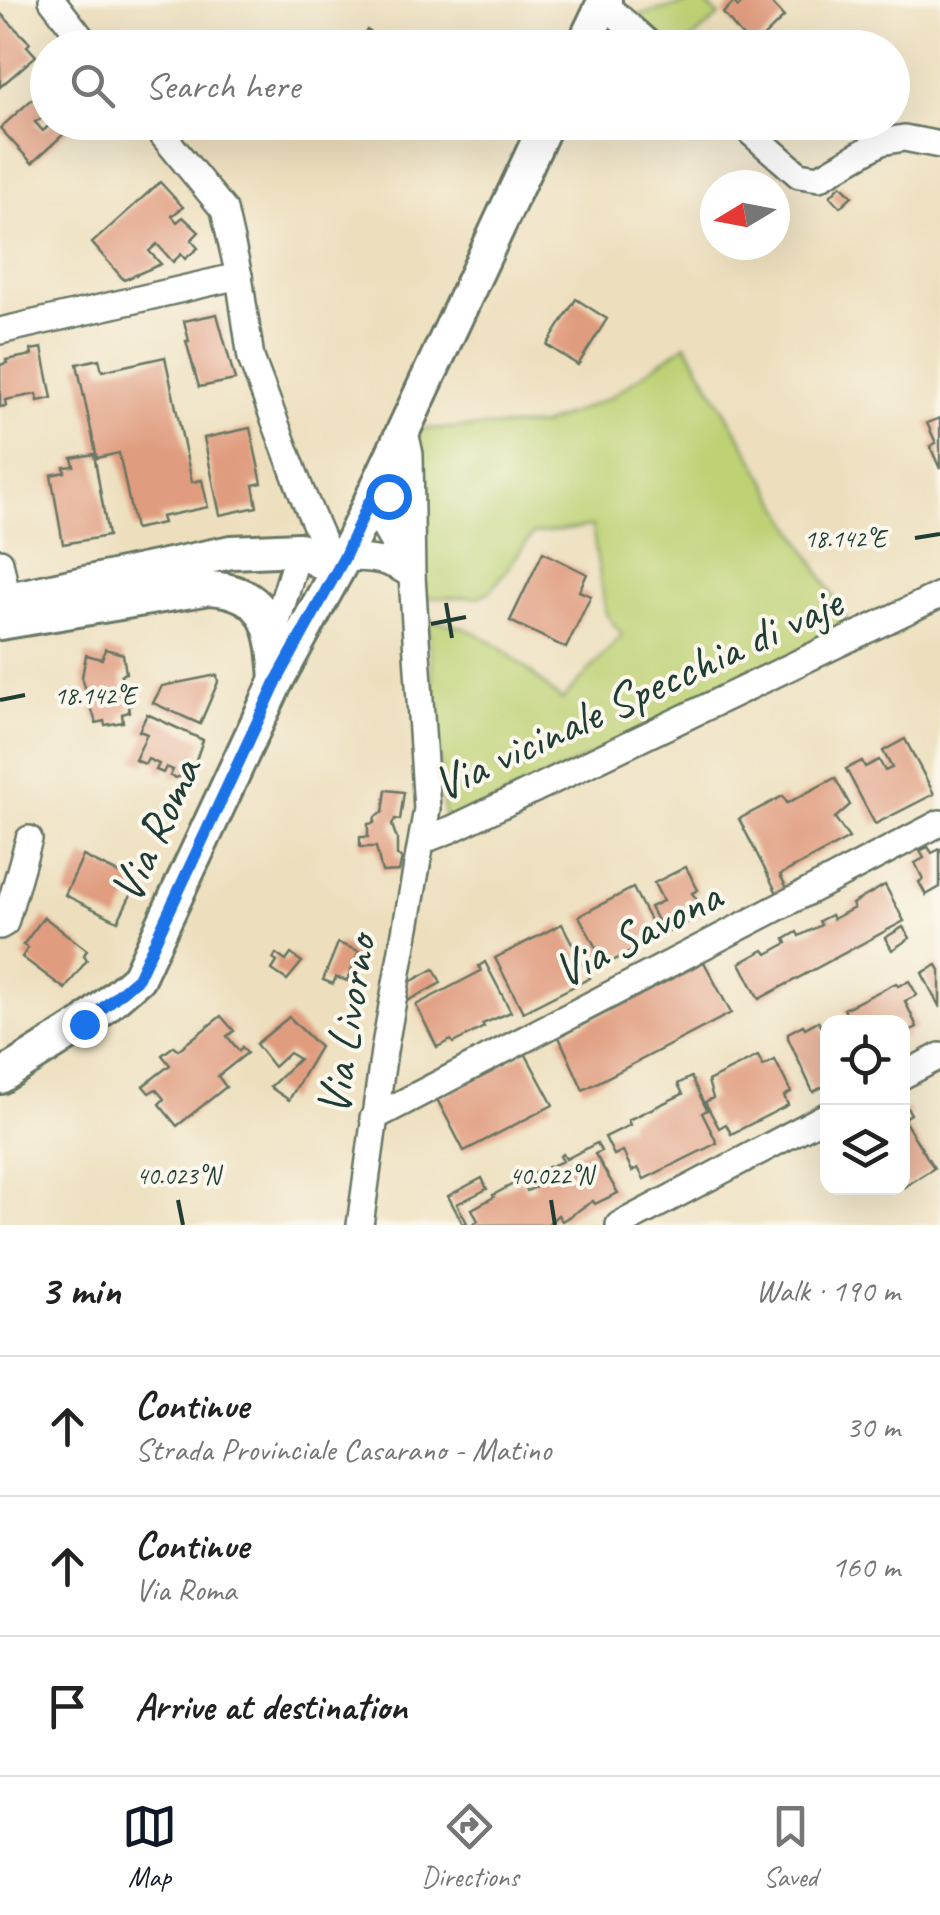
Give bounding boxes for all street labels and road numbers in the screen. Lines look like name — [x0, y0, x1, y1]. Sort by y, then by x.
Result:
street label: Via vicinale Specchia di vaje — [423, 570, 854, 814]
street label: Via Roma — [96, 746, 216, 912]
street label: Via Savona — [543, 864, 733, 1001]
street label: Via Livorno — [302, 926, 391, 1119]

